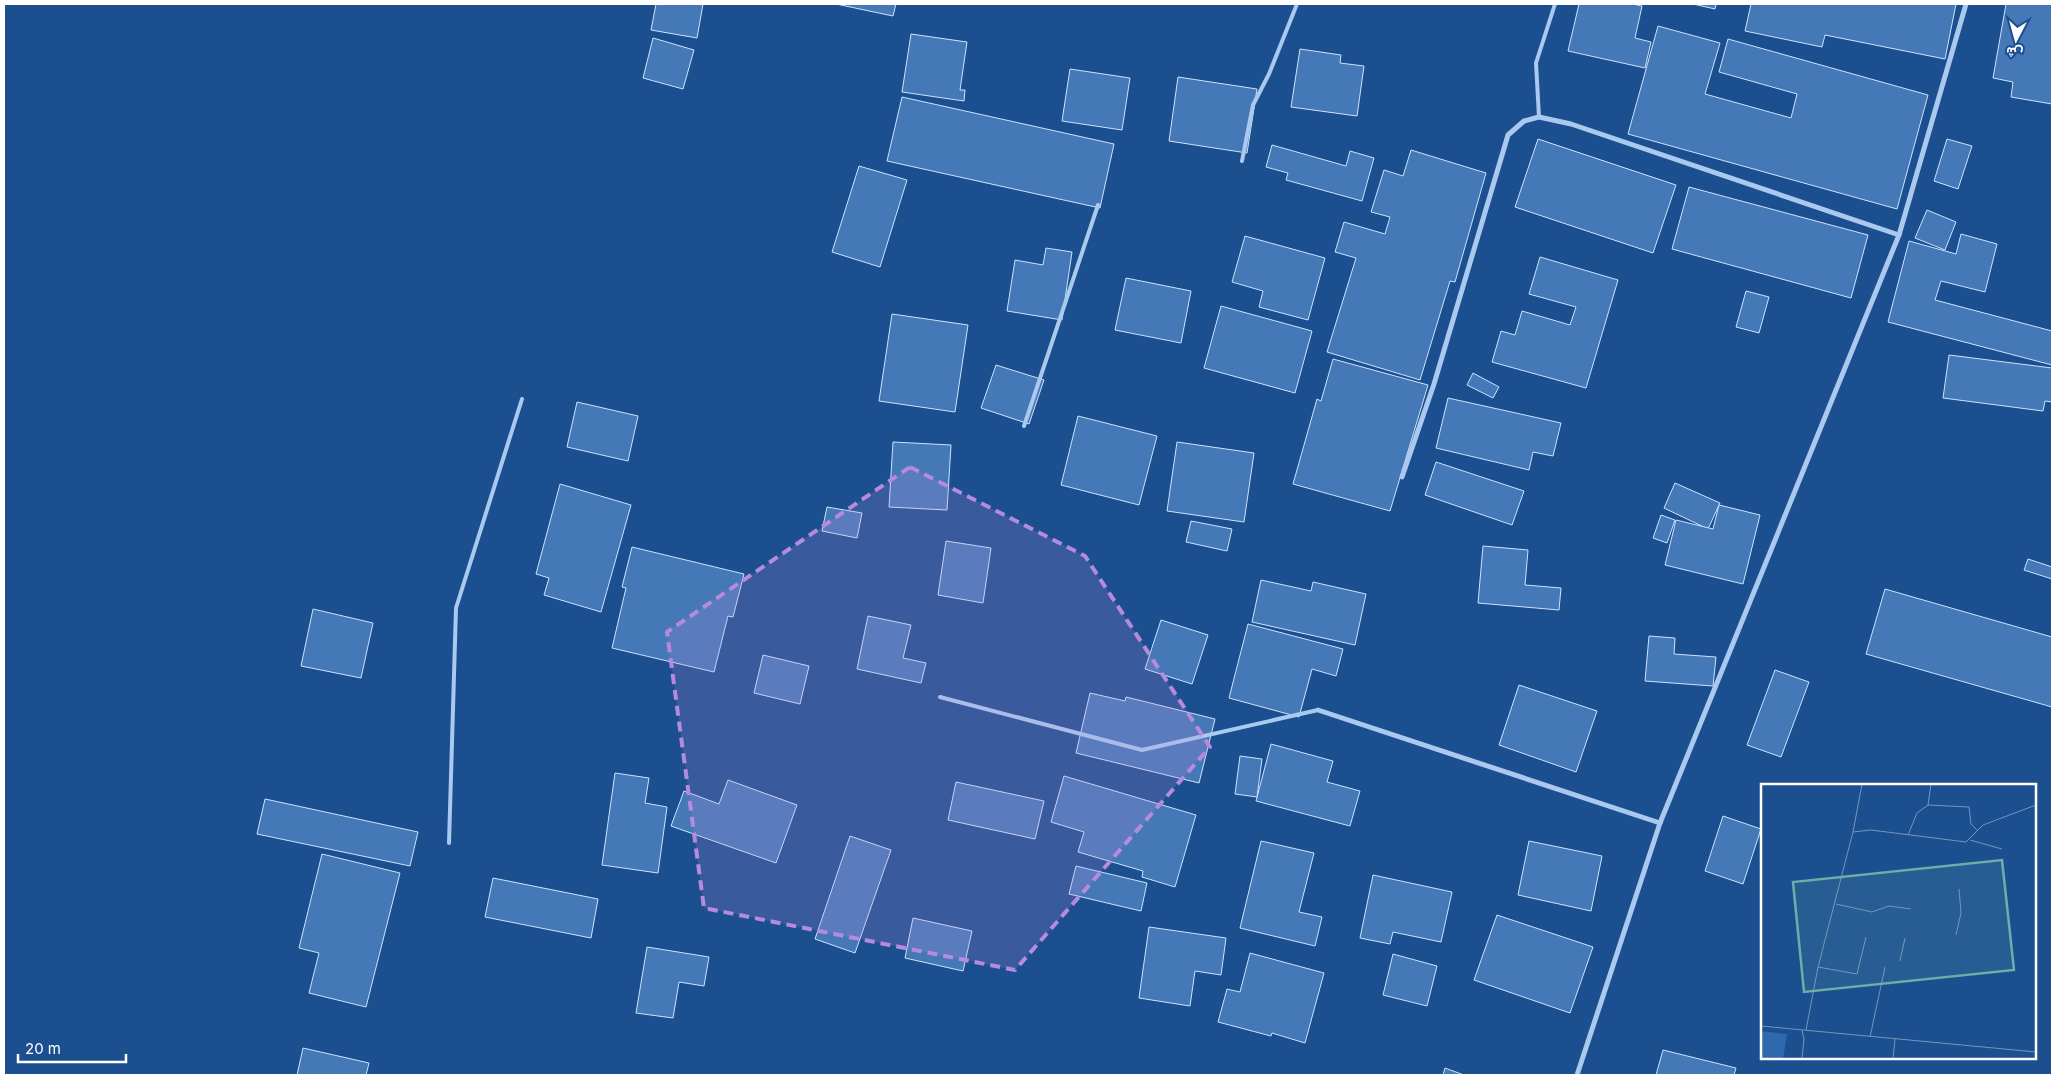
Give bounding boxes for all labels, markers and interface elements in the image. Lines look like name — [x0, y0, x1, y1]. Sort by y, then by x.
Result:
north arrow — [1991, 15, 2041, 65]
text: ش — [2005, 43, 2024, 63]
inset map — [1761, 784, 2036, 1059]
scale bar — [18, 1032, 125, 1064]
text: 20 m — [25, 1039, 61, 1058]

